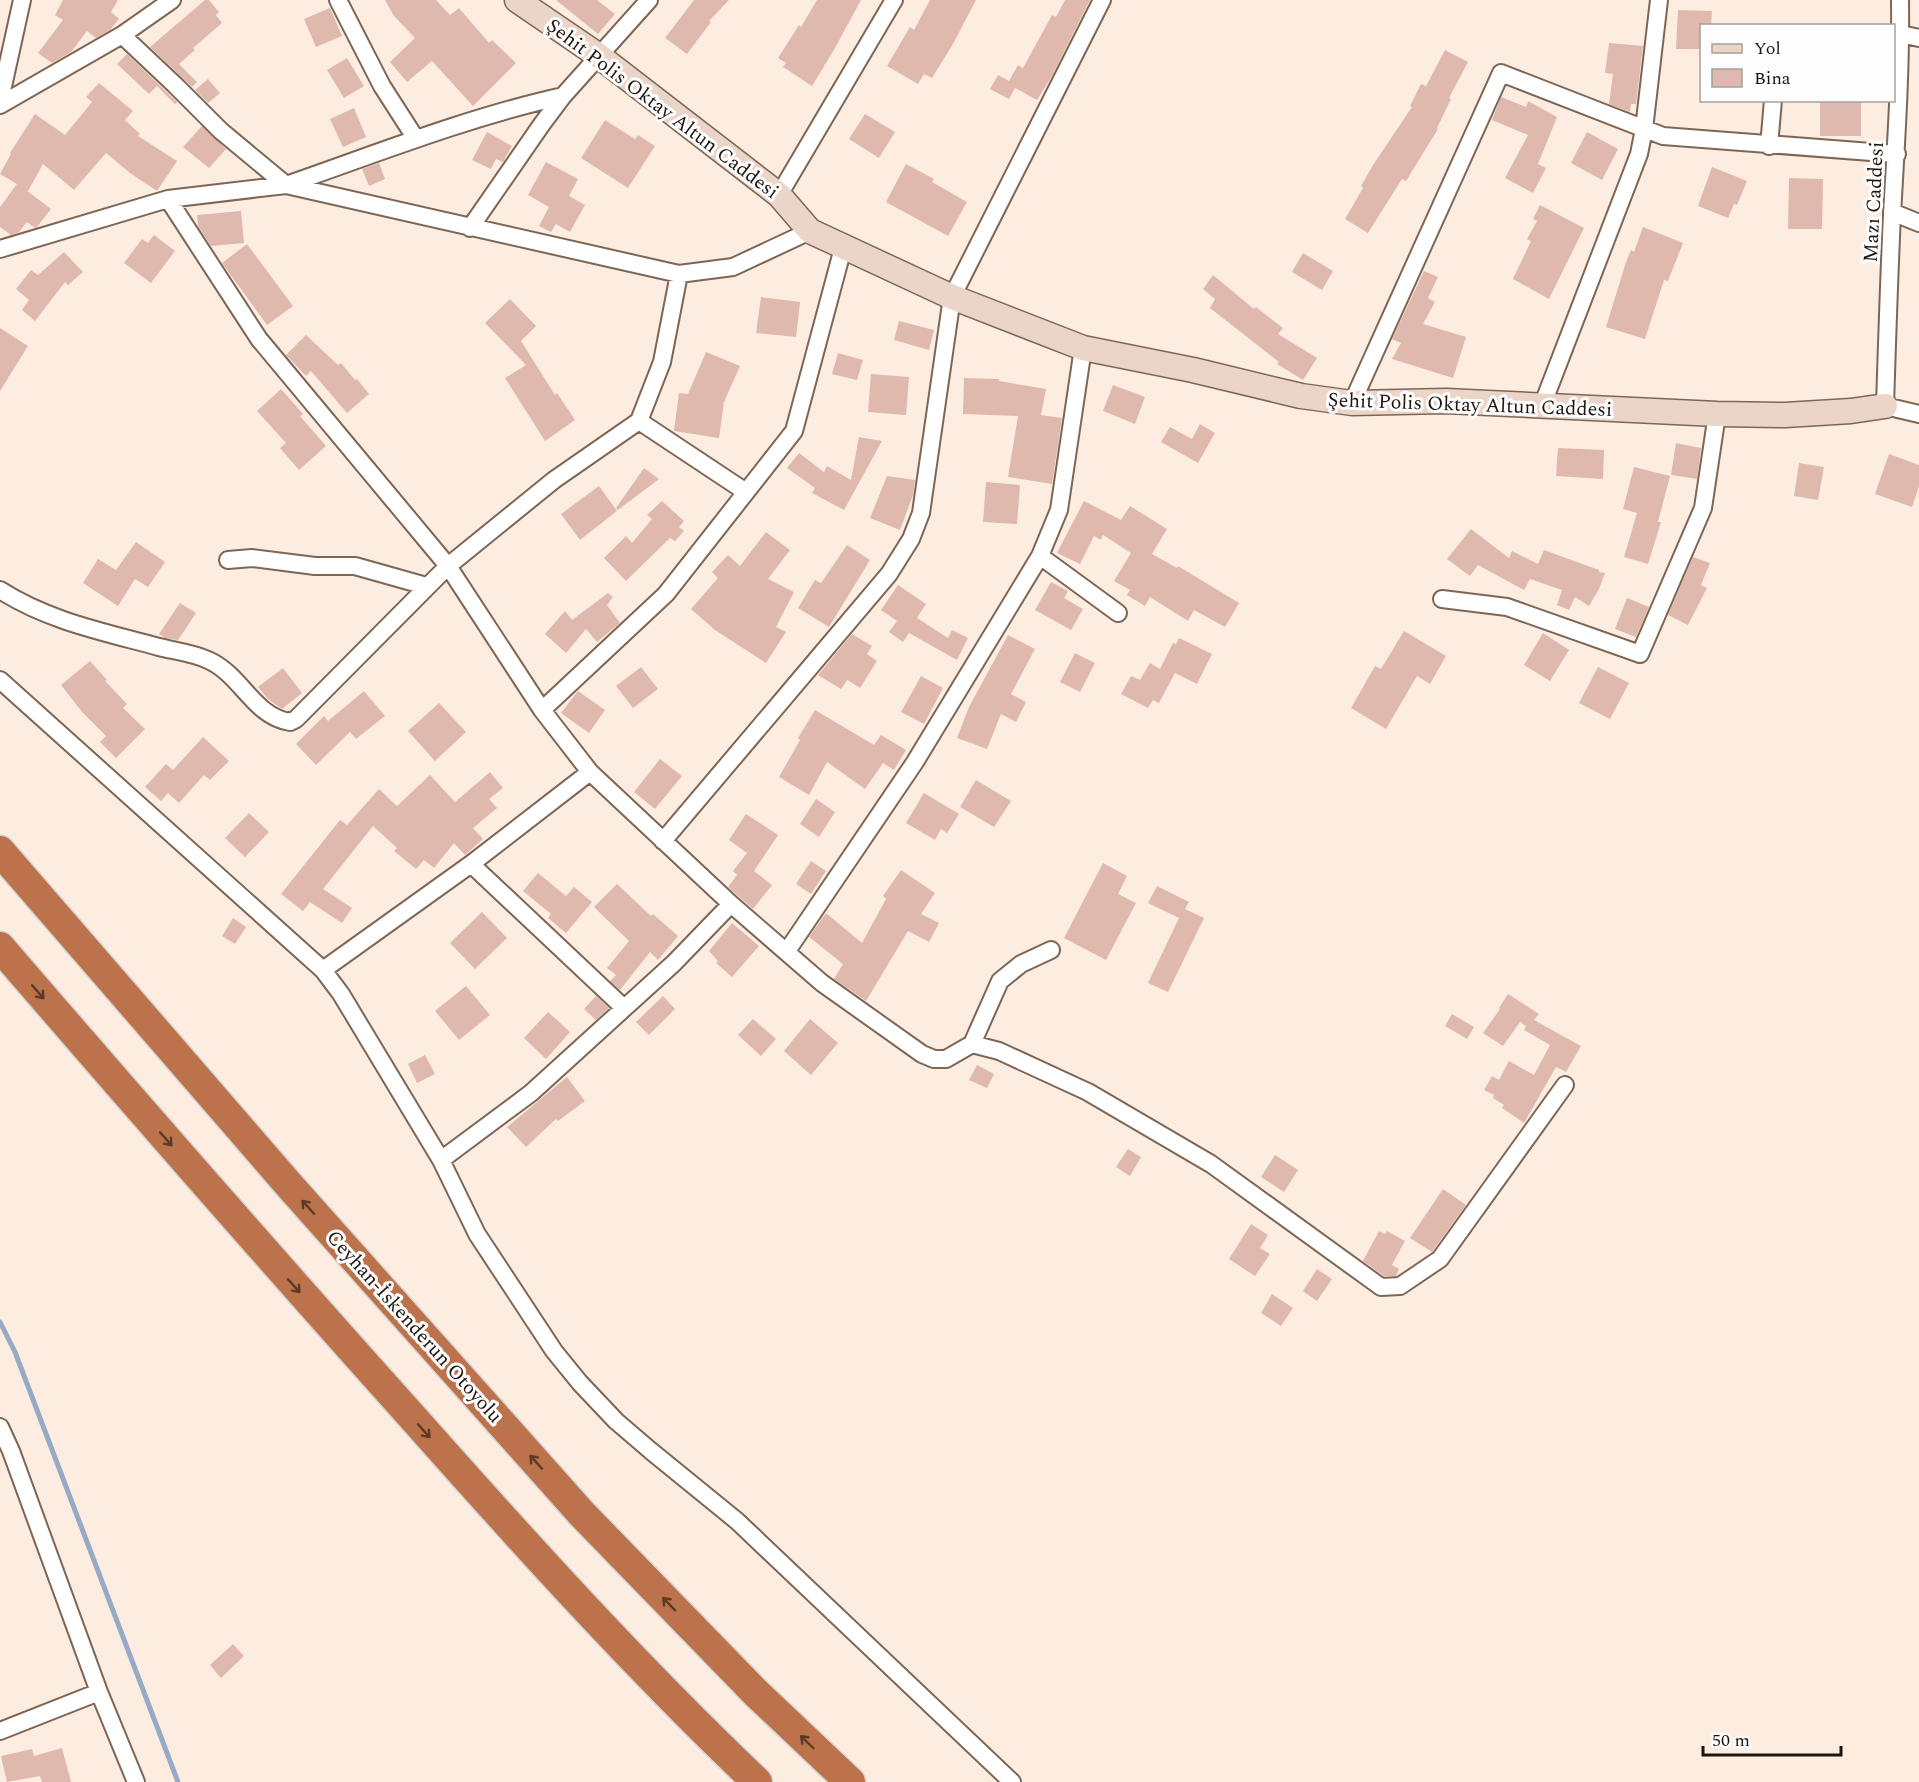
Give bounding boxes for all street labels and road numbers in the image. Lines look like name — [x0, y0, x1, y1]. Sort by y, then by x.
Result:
street label: Şehit Polis Oktay Altun Caddesi — [540, 11, 785, 206]
street label: Mazı Caddesi — [1856, 141, 1892, 263]
street label: Şehit Polis Oktay Altun Caddesi — [1327, 385, 1613, 425]
street label: Ceyhan-İskenderun Otoyolu — [319, 1223, 509, 1430]

